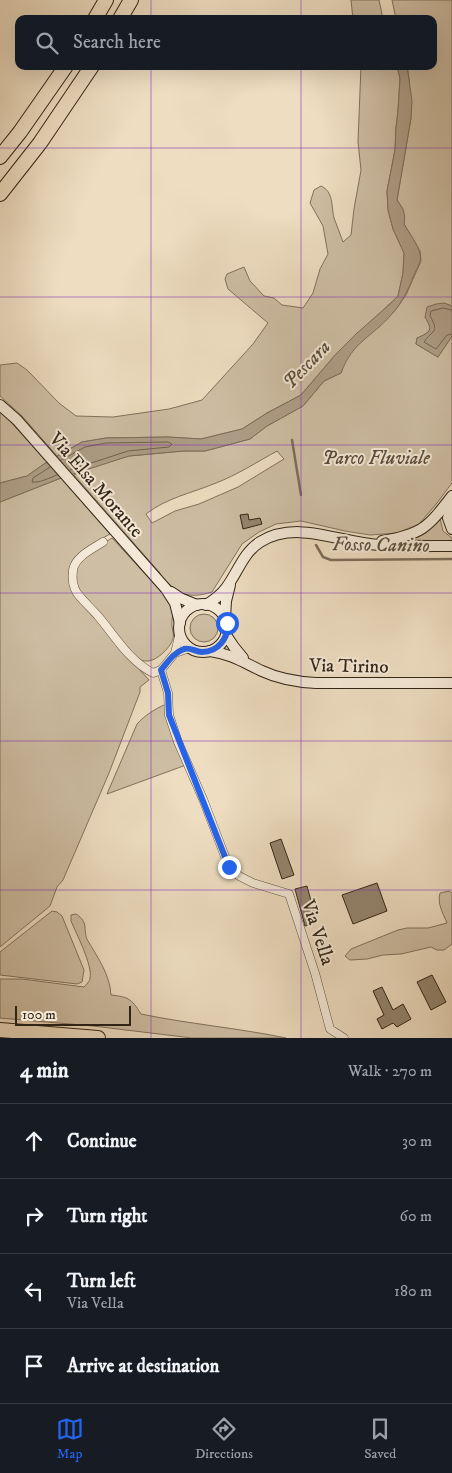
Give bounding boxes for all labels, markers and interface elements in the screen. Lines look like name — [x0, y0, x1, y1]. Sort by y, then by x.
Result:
search box — [15, 15, 437, 70]
icon: search — [33, 29, 61, 57]
text: Search here — [73, 31, 161, 54]
water label: Pescara — [278, 335, 336, 395]
street label: Via Elsa Morante — [43, 427, 148, 542]
park label: Parco Fluviale — [322, 447, 430, 470]
water label: Fosso Canino — [332, 532, 430, 559]
route start — [216, 612, 239, 635]
street label: Via Tirino — [308, 654, 389, 679]
route end — [218, 856, 241, 879]
street label: Via Vella — [296, 896, 339, 968]
scale bar — [15, 1003, 131, 1026]
text: 100 m — [22, 1006, 56, 1024]
text: 4 min — [20, 1058, 69, 1084]
text: Walk · 270 m — [348, 1061, 432, 1081]
icon: ahead — [20, 1127, 48, 1155]
text: Continue — [67, 1130, 137, 1153]
text: 30 m — [402, 1131, 432, 1151]
icon: right — [20, 1202, 48, 1230]
text: Turn right — [67, 1205, 147, 1228]
text: 60 m — [400, 1206, 432, 1226]
text: Turn left — [67, 1270, 136, 1293]
icon: left — [20, 1277, 48, 1305]
text: 180 m — [394, 1281, 432, 1301]
text: Via Vella — [67, 1293, 124, 1313]
icon: arrive — [20, 1352, 48, 1380]
text: Arrive at destination — [67, 1355, 219, 1378]
tab: Map — [56, 1415, 84, 1463]
tab: Directions — [195, 1415, 253, 1463]
tab: Saved — [364, 1415, 396, 1463]

